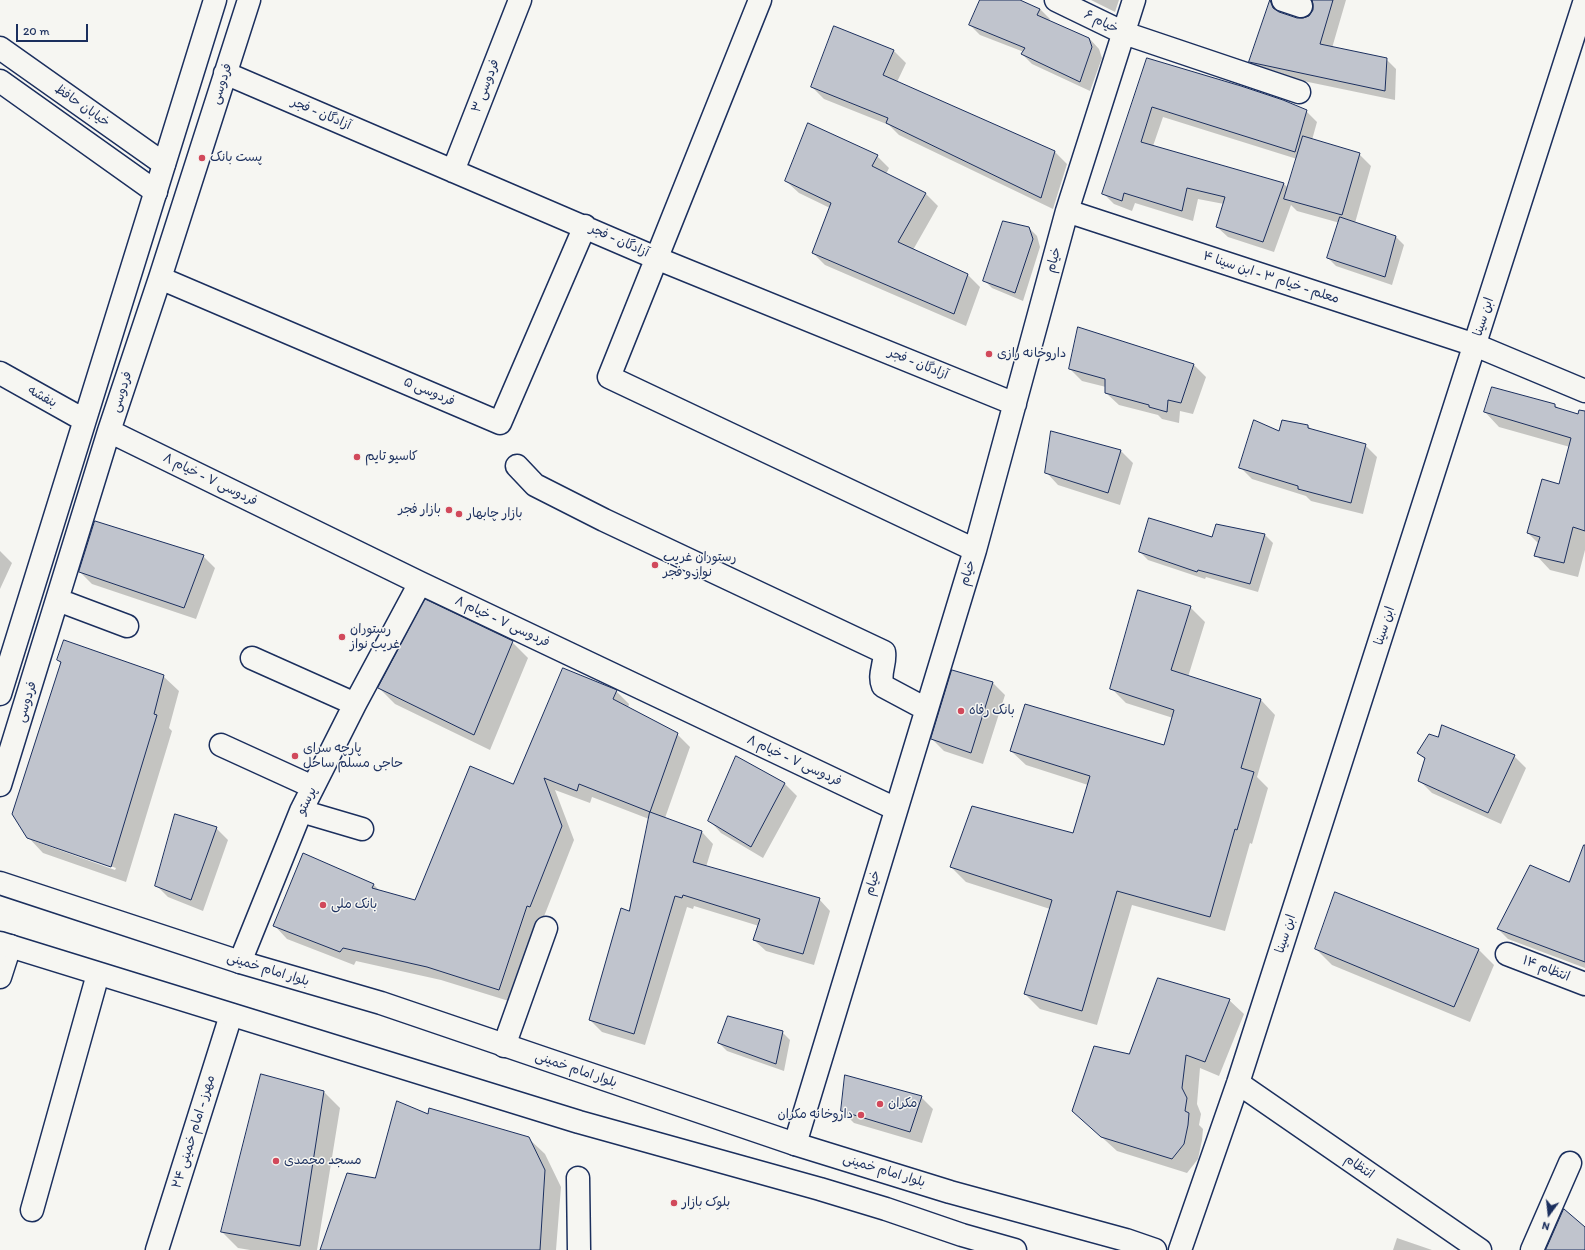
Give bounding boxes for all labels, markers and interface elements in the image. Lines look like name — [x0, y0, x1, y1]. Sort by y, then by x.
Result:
street label: خیام ۶ — [1081, 7, 1121, 37]
scale bar — [18, 16, 90, 42]
text: 20 m — [23, 24, 50, 38]
street label: فردوسی ۳ — [469, 57, 503, 115]
street label: فردوسی — [208, 62, 236, 106]
street label: خیابان حافظ — [51, 81, 113, 131]
street label: آزادگان - فجر — [289, 94, 353, 134]
place label: پست بانک — [210, 150, 262, 166]
marker: پست بانک — [197, 153, 207, 163]
street label: آزادگان - فجر — [587, 221, 651, 261]
street label: خیام — [1043, 246, 1065, 274]
street label: معلم - خیام ۳ - ابن سینا ۴ — [1201, 249, 1341, 307]
street label: ابن سینا — [1470, 296, 1498, 338]
street label: آزادگان - فجر — [886, 345, 950, 383]
place label: داروخانه رازی — [997, 346, 1066, 362]
marker: داروخانه رازی — [984, 349, 994, 359]
street label: فردوسی — [108, 370, 136, 414]
street label: فردوسی ۵ — [401, 374, 457, 410]
street label: بنفشه — [25, 383, 59, 411]
place label: کاسیو تایم — [365, 449, 418, 465]
street label: فردوسی ۷ - خیام ۸ — [160, 450, 260, 510]
marker: کاسیو تایم — [352, 452, 362, 462]
place label: بازار فجر — [398, 502, 441, 518]
marker: بازار فجر — [444, 505, 454, 515]
place label: بازار چابهار — [467, 506, 523, 522]
marker: بازار چابهار — [454, 509, 464, 519]
place label: رستوران غریب نواز و فجر — [663, 550, 736, 581]
street label: خیام — [957, 558, 979, 588]
marker: رستوران غریب نواز و فجر — [650, 560, 660, 570]
street label: فردوسی ۷ - خیام ۸ — [452, 593, 552, 651]
street label: ابن سینا — [1371, 605, 1399, 647]
place label: رستوران غریب نواز — [350, 622, 400, 653]
marker: رستوران غریب نواز — [337, 632, 347, 642]
street label: فردوسی — [13, 680, 41, 724]
place label: بانک رفاه — [969, 703, 1015, 719]
marker: بانک رفاه — [956, 706, 966, 716]
street label: فردوسی ۷ - خیام ۸ — [744, 732, 844, 790]
place label: پارچه سرای حاجی مسلم ساحل — [303, 741, 403, 772]
marker: پارچه سرای حاجی مسلم ساحل — [290, 751, 300, 761]
street label: پرستو — [294, 784, 320, 818]
street label: خیام — [862, 868, 884, 898]
place label: بانک ملی — [331, 897, 377, 913]
marker: بانک ملی — [318, 900, 328, 910]
street label: ابن سینا — [1272, 913, 1300, 955]
street label: بلوار امام خمینی — [225, 950, 311, 990]
street label: انتظام ۱۴ — [1520, 953, 1572, 985]
street label: بلوار امام خمینی — [533, 1049, 619, 1091]
street label: مهرز - امام خمینی ۲۴ — [169, 1073, 219, 1191]
place label: مکران — [888, 1096, 917, 1112]
marker: مکران — [875, 1099, 885, 1109]
place label: داروخانه مکران — [778, 1107, 853, 1123]
marker: داروخانه مکران — [856, 1110, 866, 1120]
street label: بلوار امام خمینی — [841, 1151, 927, 1191]
street label: انتظام — [1341, 1151, 1377, 1183]
place label: مسجد محمدی — [284, 1153, 362, 1169]
marker: مسجد محمدی — [271, 1156, 281, 1166]
north arrow — [1529, 1194, 1569, 1234]
place label: بلوک بازار — [682, 1195, 730, 1211]
marker: بلوک بازار — [669, 1198, 679, 1208]
text: N — [1540, 1219, 1551, 1233]

